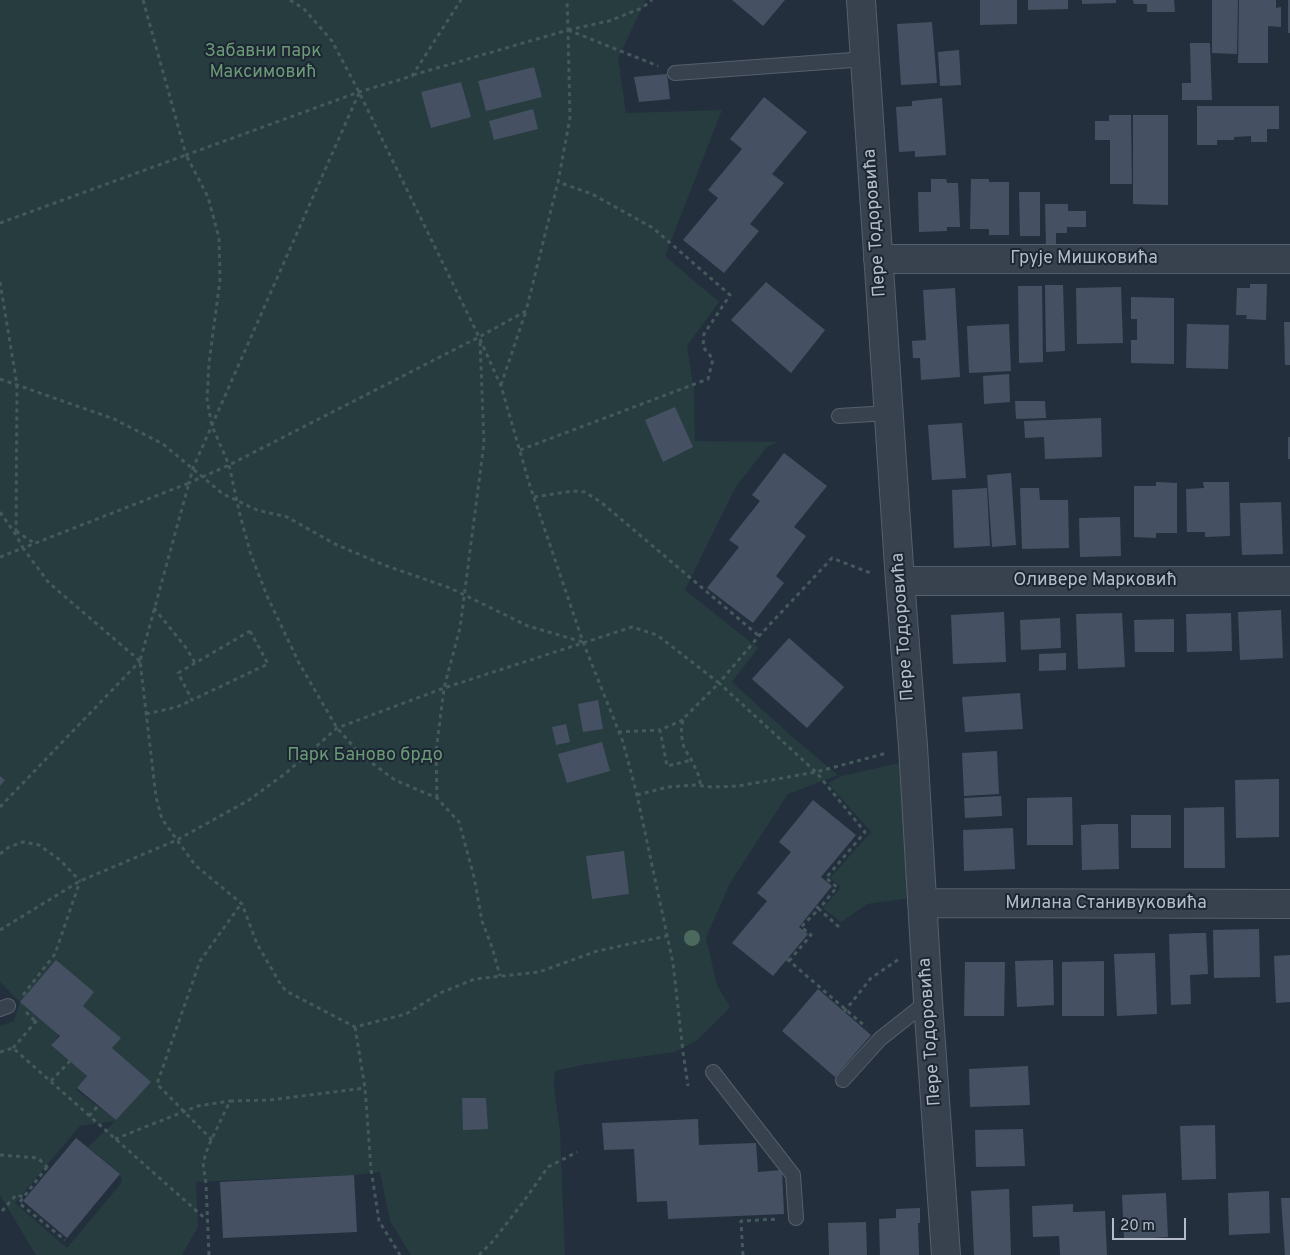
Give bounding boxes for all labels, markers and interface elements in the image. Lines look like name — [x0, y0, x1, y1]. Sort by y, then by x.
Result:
park label: Забавни парк Максимовић — [204, 41, 322, 84]
street label: Пере Тодоровића — [860, 148, 892, 298]
street label: Грује Мишковића — [1010, 248, 1158, 270]
street label: Пере Тодоровића — [888, 552, 920, 702]
street label: Оливере Марковић — [1013, 570, 1177, 592]
park label: Парк Баново брдо — [287, 745, 443, 767]
street label: Милана Станивуковића — [1005, 893, 1207, 915]
street label: Пере Тодоровића — [915, 957, 947, 1107]
scale bar — [1115, 1208, 1189, 1240]
text: 20 m — [1120, 1217, 1155, 1236]

